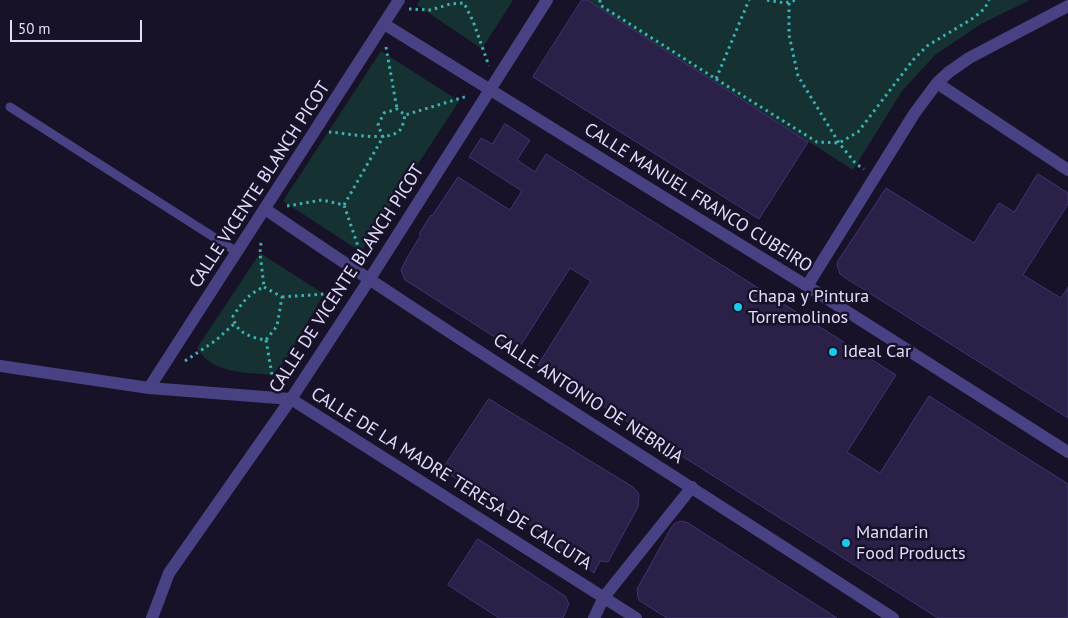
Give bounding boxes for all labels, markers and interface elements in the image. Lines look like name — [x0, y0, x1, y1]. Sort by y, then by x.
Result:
scale bar — [12, 10, 145, 42]
text: 50 m — [18, 19, 51, 38]
street label: CALLE VICENTE BLANCH PICOT — [185, 78, 335, 292]
street label: CALLE MANUEL FRANCO CUBEIRO — [580, 119, 816, 277]
street label: CALLE DE VICENTE BLANCH PICOT — [265, 161, 429, 397]
place label: Chapa y Pintura Torremolinos — [748, 286, 869, 328]
marker: Chapa y Pintura Torremolinos — [732, 301, 744, 313]
street label: CALLE ANTONIO DE NEBRIJA — [489, 329, 687, 469]
place label: Ideal Car — [843, 341, 911, 363]
marker: Ideal Car — [827, 346, 839, 358]
street label: CALLE DE LA MADRE TERESA DE CALCUTA — [307, 383, 595, 575]
place label: Mandarin Food Products — [856, 522, 965, 564]
marker: Mandarin Food Products — [840, 537, 852, 549]

